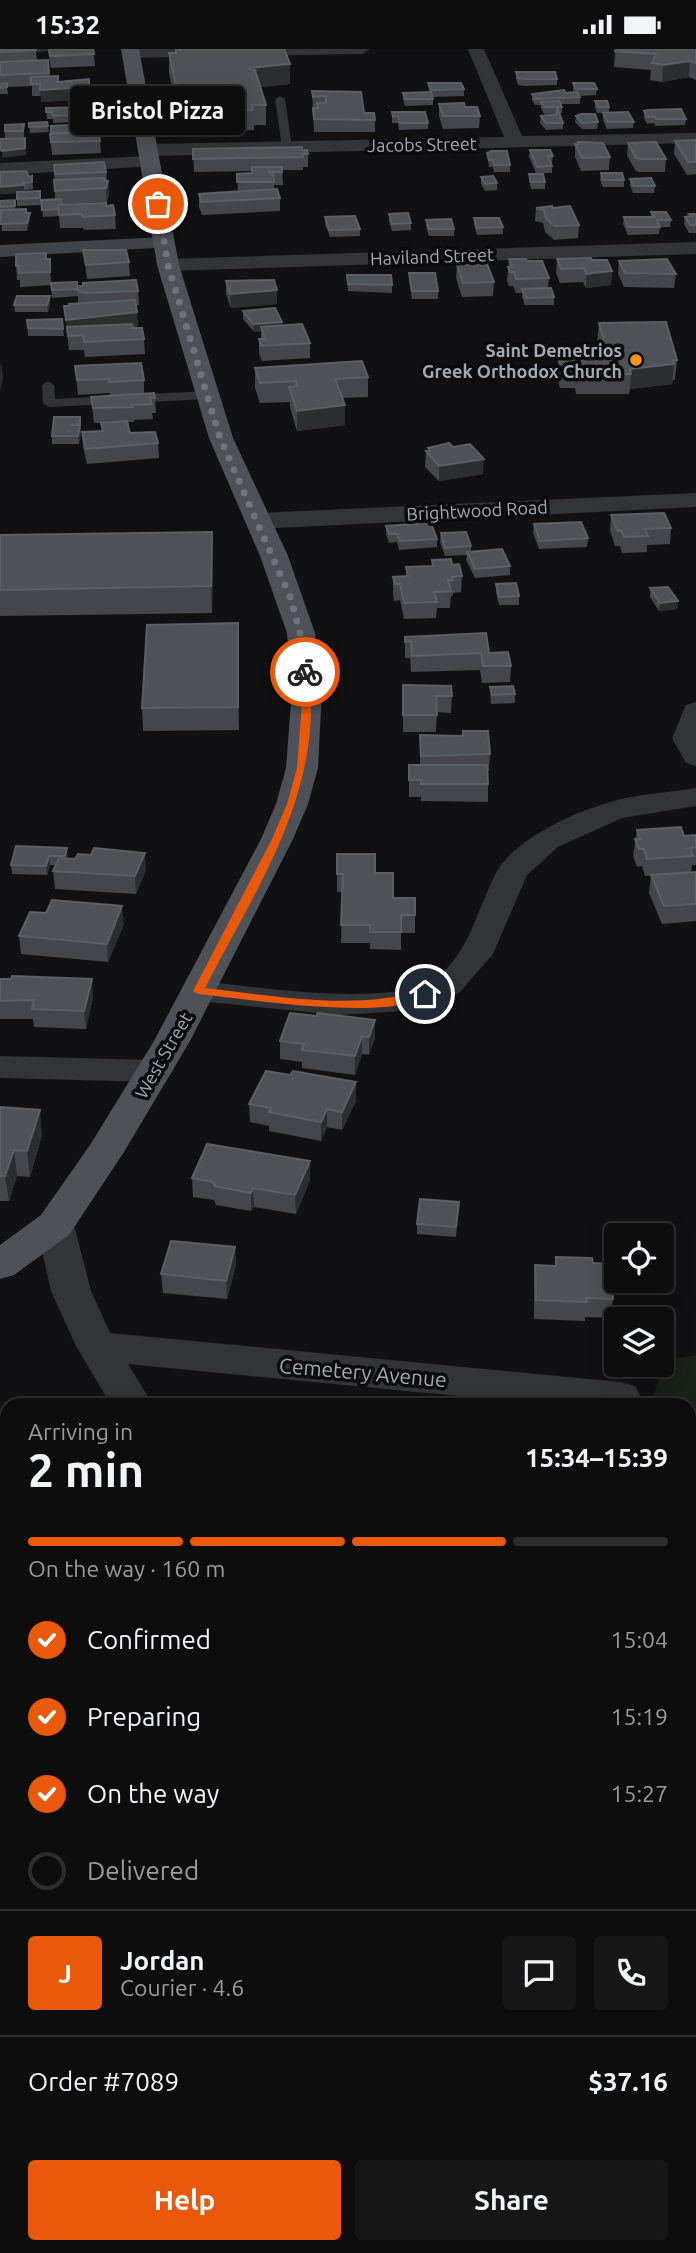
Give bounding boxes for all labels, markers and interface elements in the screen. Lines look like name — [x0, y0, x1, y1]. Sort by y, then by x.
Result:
text: 15:32 — [35, 10, 100, 39]
callout: Bristol Pizza — [71, 85, 246, 134]
text: Bristol Pizza — [91, 98, 224, 123]
street label: Jacobs Street — [367, 133, 477, 155]
pin — [128, 174, 188, 234]
icon: bag — [139, 185, 177, 223]
street label: Haviland Street — [370, 244, 494, 268]
place label: Saint Demetrios Greek Orthodox Church — [422, 340, 622, 381]
marker: Saint Demetrios Greek Orthodox Church — [628, 352, 644, 368]
street label: Brightwood Road — [406, 496, 548, 524]
courier — [270, 637, 340, 707]
icon: bike — [286, 653, 324, 691]
pin — [395, 964, 455, 1024]
icon: home — [406, 975, 444, 1013]
street label: West Street — [130, 1009, 196, 1101]
map controls — [604, 1223, 674, 1377]
button: locate — [604, 1223, 674, 1293]
button: layers — [604, 1307, 674, 1377]
street label: Cemetery Avenue — [278, 1353, 448, 1391]
text: Arriving in — [28, 1419, 133, 1444]
text: 15:34–15:39 — [525, 1443, 668, 1472]
text: 2 min — [28, 1444, 144, 1496]
text: On the way · 160 m — [28, 1556, 225, 1581]
icon: check — [28, 1621, 66, 1659]
text: Confirmed — [87, 1625, 211, 1654]
text: 15:04 — [610, 1627, 668, 1652]
icon: check — [28, 1698, 66, 1736]
text: Preparing — [87, 1702, 201, 1731]
text: 15:19 — [610, 1704, 668, 1729]
icon: check — [28, 1775, 66, 1813]
text: On the way — [87, 1779, 219, 1808]
text: 15:27 — [610, 1781, 668, 1806]
text: Delivered — [87, 1856, 199, 1885]
button: chat — [502, 1936, 576, 2010]
button: phone — [594, 1936, 668, 2010]
text: Jordan — [120, 1946, 205, 1975]
text: J — [58, 1959, 72, 1988]
text: Courier · 4.6 — [120, 1975, 244, 2000]
text: Order #7089 — [28, 2067, 179, 2096]
text: $37.16 — [588, 2067, 668, 2096]
button: Help — [28, 2160, 341, 2240]
button: Share — [355, 2160, 668, 2240]

